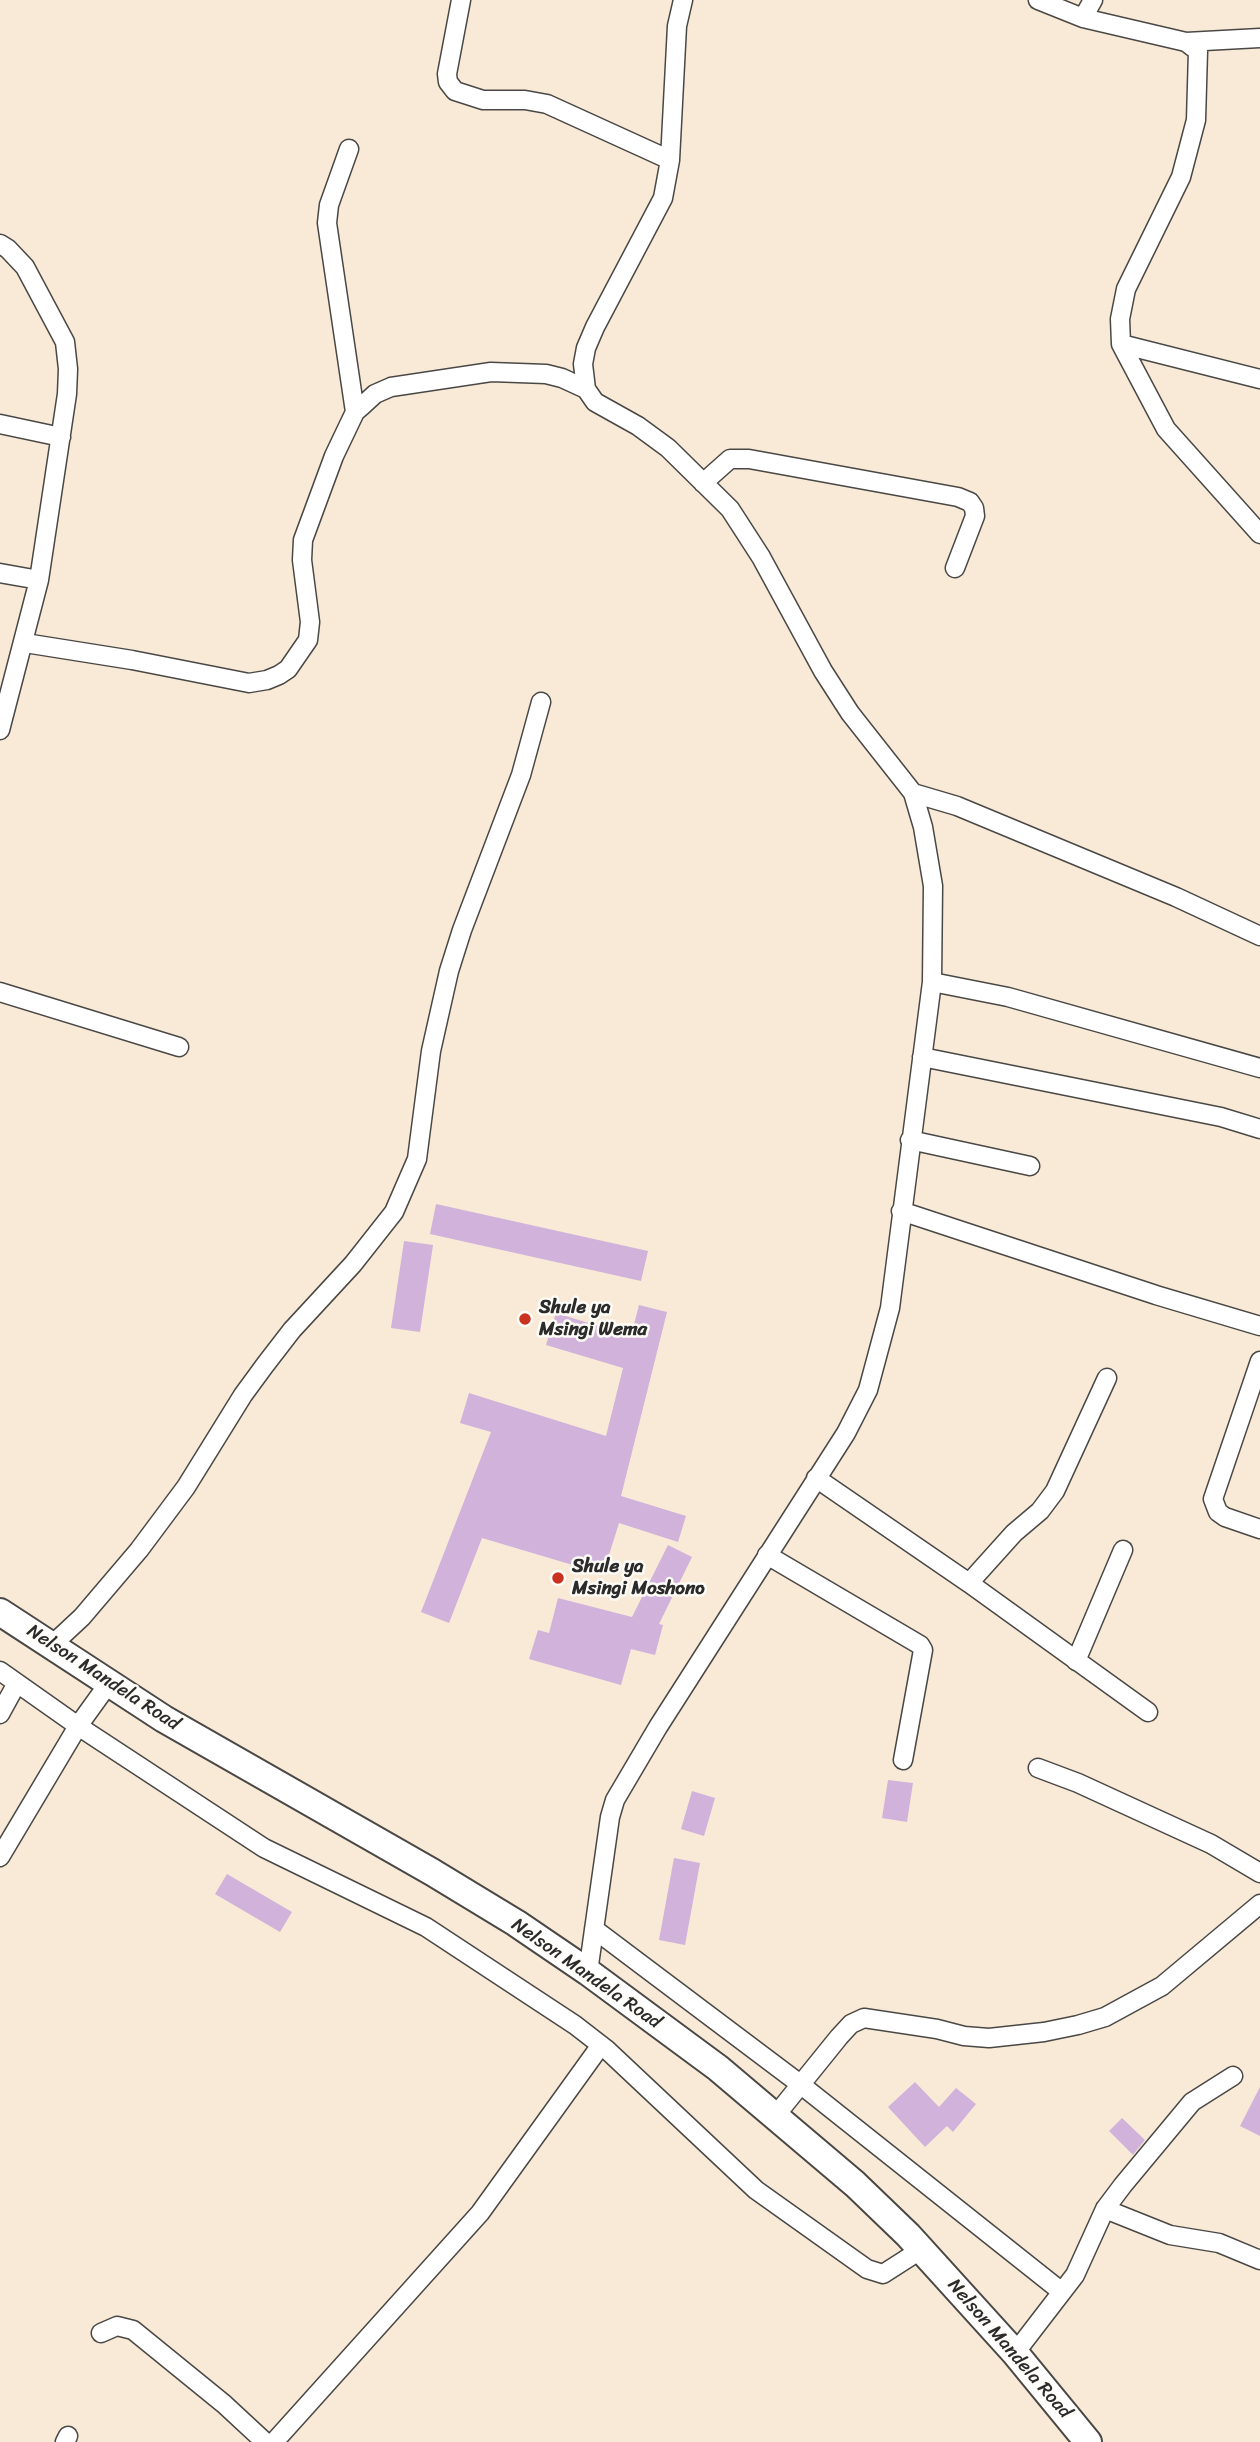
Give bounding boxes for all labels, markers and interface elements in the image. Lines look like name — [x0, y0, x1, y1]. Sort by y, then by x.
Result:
place label: Shule ya Msingi Wema — [539, 1297, 647, 1341]
marker: Shule ya Msingi Wema — [517, 1311, 533, 1327]
place label: Shule ya Msingi Moshono — [572, 1556, 705, 1600]
marker: Shule ya Msingi Moshono — [550, 1570, 566, 1586]
street label: Nelson Mandela Road — [22, 1620, 184, 1736]
street label: Nelson Mandela Road — [507, 1914, 665, 2034]
street label: Nelson Mandela Road — [942, 2274, 1076, 2424]

